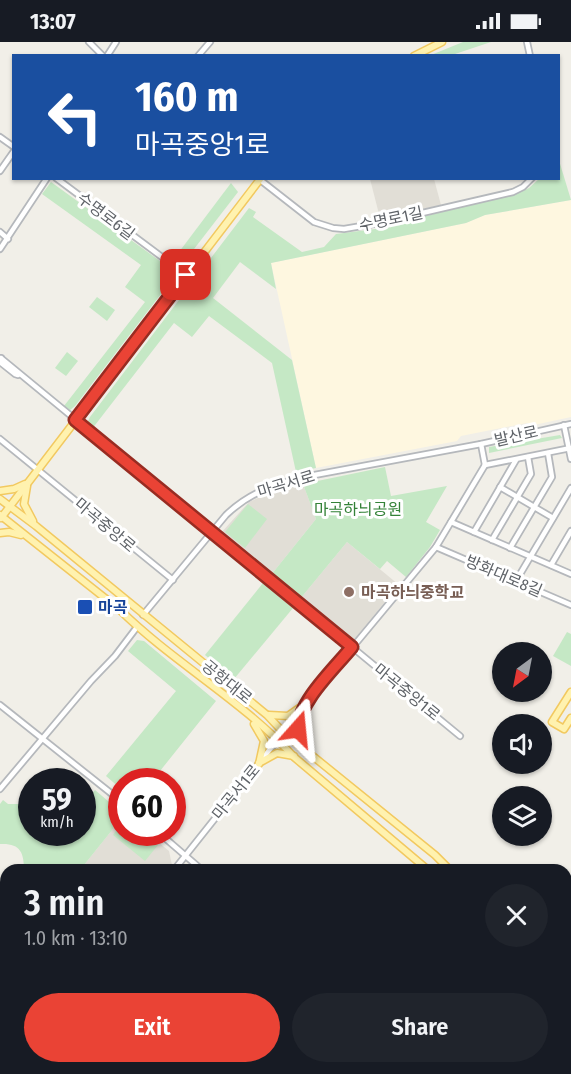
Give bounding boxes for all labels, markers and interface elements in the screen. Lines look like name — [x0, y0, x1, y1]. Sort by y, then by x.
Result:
text: 13:07 — [30, 8, 76, 35]
text: 160 m — [135, 72, 238, 122]
icon: left — [36, 78, 114, 156]
text: 마곡중앙1로 — [135, 129, 270, 161]
street label: 수명로6길 — [74, 188, 138, 244]
street label: 수명로1길 — [357, 203, 425, 235]
pin — [160, 249, 211, 300]
icon: arrive — [169, 258, 202, 291]
street label: 발산로 — [492, 422, 540, 450]
street label: 마곡서로 — [255, 466, 317, 502]
street label: 마곡중앙로 — [71, 494, 140, 556]
park label: 마곡하늬공원 — [314, 500, 402, 519]
street label: 방화대로8길 — [463, 551, 545, 601]
place label: 마곡하늬중학교 — [361, 583, 464, 602]
marker: 마곡하늬중학교 — [342, 585, 356, 599]
marker: 마곡 — [76, 598, 94, 616]
place label: 마곡 — [98, 598, 128, 617]
north arrow — [492, 642, 552, 702]
map controls — [492, 642, 552, 846]
street label: 공항대로 — [198, 656, 256, 708]
street label: 마곡중앙1로 — [370, 659, 444, 725]
position arrow — [266, 697, 330, 761]
button: sound — [492, 714, 552, 774]
street label: 마곡서1로 — [208, 761, 264, 823]
speed limit sign: 60 — [108, 768, 186, 846]
text: 59 — [42, 782, 72, 818]
button: layers — [492, 786, 552, 846]
text: km/h — [40, 813, 74, 831]
text: 3 min — [24, 881, 104, 925]
button: close — [485, 884, 548, 947]
text: 1.0 km · 13:10 — [24, 926, 128, 950]
button: Exit — [24, 993, 280, 1062]
button: Share — [292, 993, 548, 1062]

